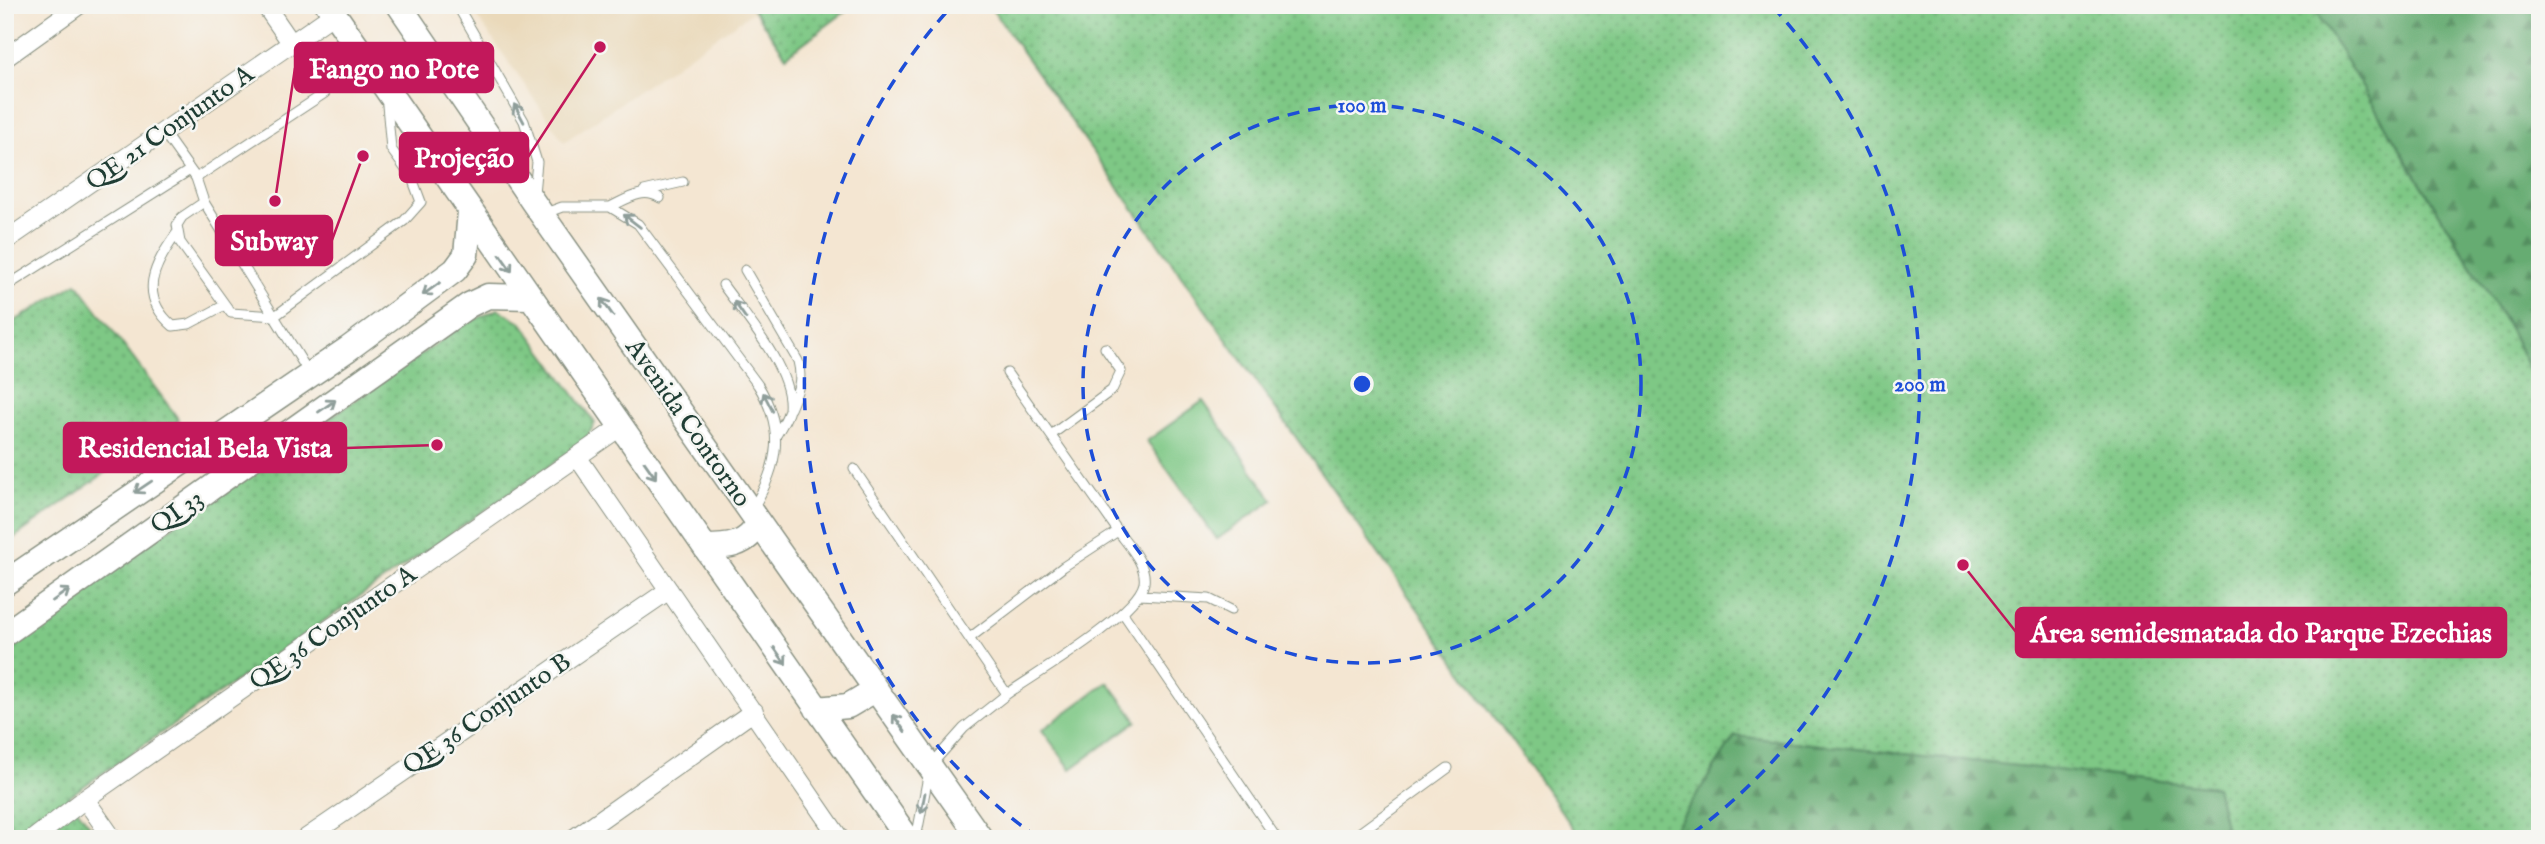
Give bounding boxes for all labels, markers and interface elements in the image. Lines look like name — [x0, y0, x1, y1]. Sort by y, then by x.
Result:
callout: Fango no Pote — [295, 43, 493, 92]
text: Fango no Pote — [309, 53, 479, 88]
street label: QE 21 Conjunto A — [79, 57, 262, 198]
text: 100 m — [1337, 93, 1387, 120]
one-way arrow — [512, 103, 525, 124]
callout: Projeção — [400, 133, 528, 182]
text: Projeção — [414, 142, 514, 177]
one-way arrow — [623, 213, 642, 228]
callout: Subway — [216, 216, 332, 265]
text: Subway — [230, 225, 319, 260]
one-way arrow — [499, 253, 513, 272]
one-way arrow — [422, 281, 441, 296]
one-way arrow — [600, 298, 614, 317]
one-way arrow — [733, 301, 747, 320]
street label: Avenida Contorno — [617, 331, 758, 514]
centre of rings — [1350, 372, 1374, 396]
text: 200 m — [1894, 372, 1946, 399]
one-way arrow — [760, 393, 774, 413]
one-way arrow — [317, 399, 336, 414]
callout: Residencial Bela Vista — [64, 423, 346, 472]
text: Residencial Bela Vista — [78, 432, 333, 467]
one-way arrow — [643, 460, 657, 479]
one-way arrow — [134, 480, 153, 494]
street label: QI 33 — [144, 482, 210, 542]
street label: QE 36 Conjunto A — [243, 557, 424, 698]
one-way arrow — [51, 588, 70, 602]
callout: Área semidesmatada do Parque Ezechias — [2016, 608, 2506, 657]
text: Área semidesmatada do Parque Ezechias — [2029, 616, 2492, 652]
street label: QE 36 Conjunto B — [396, 645, 578, 783]
one-way arrow — [773, 646, 787, 665]
one-way arrow — [892, 714, 906, 733]
one-way arrow — [915, 791, 929, 814]

